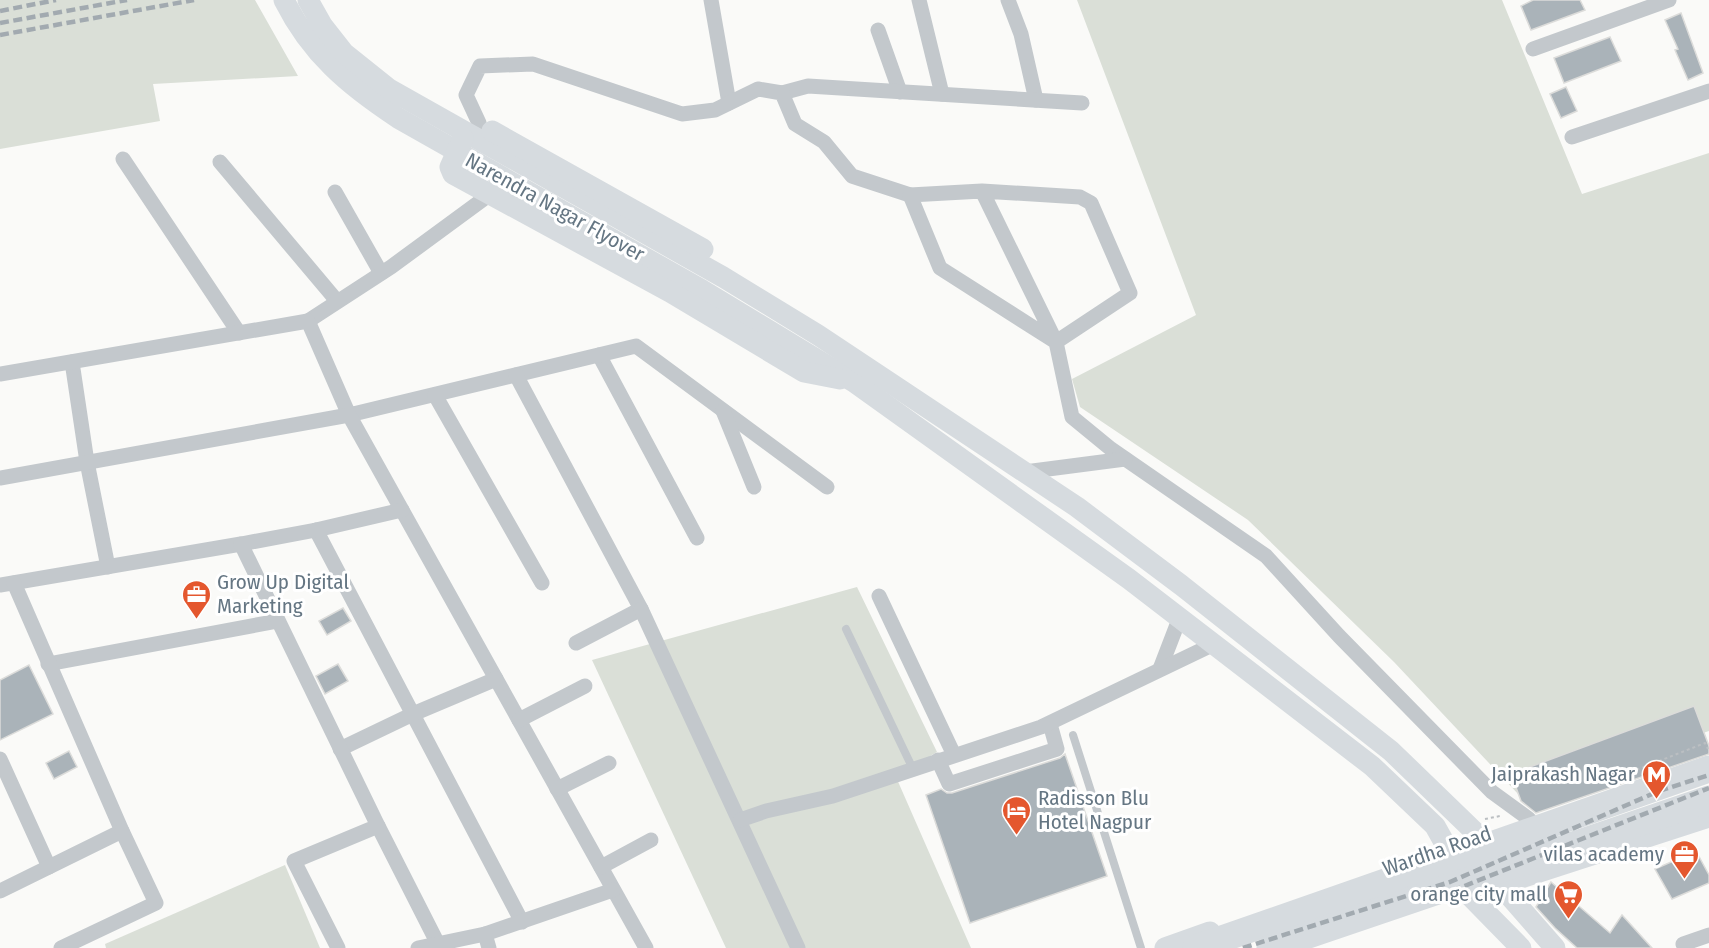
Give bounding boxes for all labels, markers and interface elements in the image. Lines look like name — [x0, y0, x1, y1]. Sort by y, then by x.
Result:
street label: Narendra Nagar Flyover — [461, 147, 650, 267]
place label: Grow Up Digital Marketing — [217, 569, 349, 619]
office icon: Grow Up Digital Marketing — [180, 578, 212, 620]
metro station icon: Jaiprakash Nagar — [1640, 758, 1672, 800]
place label: Jaiprakash Nagar — [1491, 761, 1636, 787]
place label: Radisson Blu Hotel Nagpur — [1038, 785, 1152, 835]
hotel icon: Radisson Blu Hotel Nagpur — [1001, 794, 1033, 836]
street label: Wardha Road — [1379, 820, 1495, 882]
office icon: vilas academy — [1669, 838, 1701, 880]
place label: vilas academy — [1544, 841, 1665, 867]
supermarket icon: orange city mall — [1552, 878, 1584, 920]
place label: orange city mall — [1410, 881, 1547, 907]

